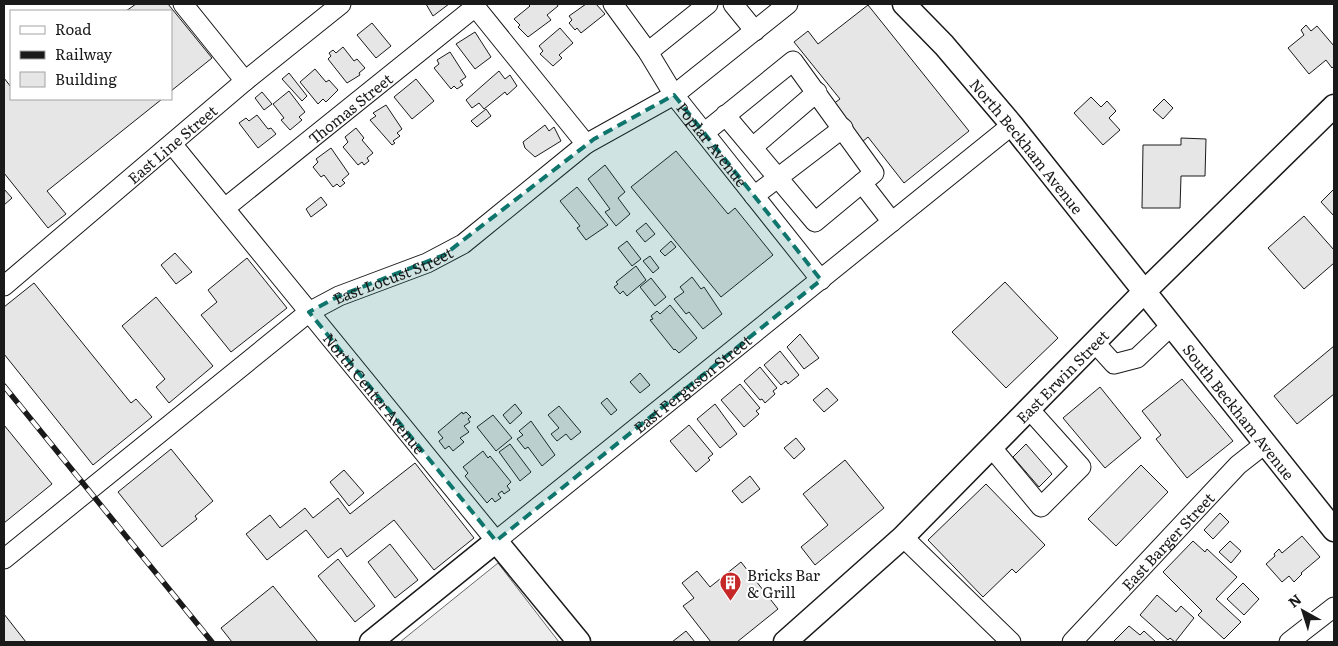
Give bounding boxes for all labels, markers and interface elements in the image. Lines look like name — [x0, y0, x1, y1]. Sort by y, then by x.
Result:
legend — [10, 10, 172, 100]
text: Road — [55, 17, 91, 40]
text: Railway — [55, 42, 113, 65]
text: Building — [55, 67, 117, 90]
street label: Thomas Street — [303, 67, 397, 149]
street label: North Beckham Avenue — [965, 73, 1090, 219]
street label: Poplar Avenue — [672, 97, 754, 191]
street label: East Line Street — [122, 99, 221, 188]
street label: East Locust Street — [328, 240, 456, 309]
street label: East Erwin Street — [1010, 324, 1113, 428]
street label: North Center Avenue — [318, 327, 432, 458]
street label: East Ferguson Street — [628, 328, 756, 438]
street label: South Beckham Avenue — [1178, 338, 1301, 484]
street label: East Barger Street — [1115, 486, 1219, 595]
place label: Bricks Bar & Grill — [747, 563, 820, 603]
building icon: Bricks Bar & Grill — [719, 571, 743, 602]
north arrow — [1278, 586, 1328, 636]
text: N — [1283, 588, 1305, 612]

